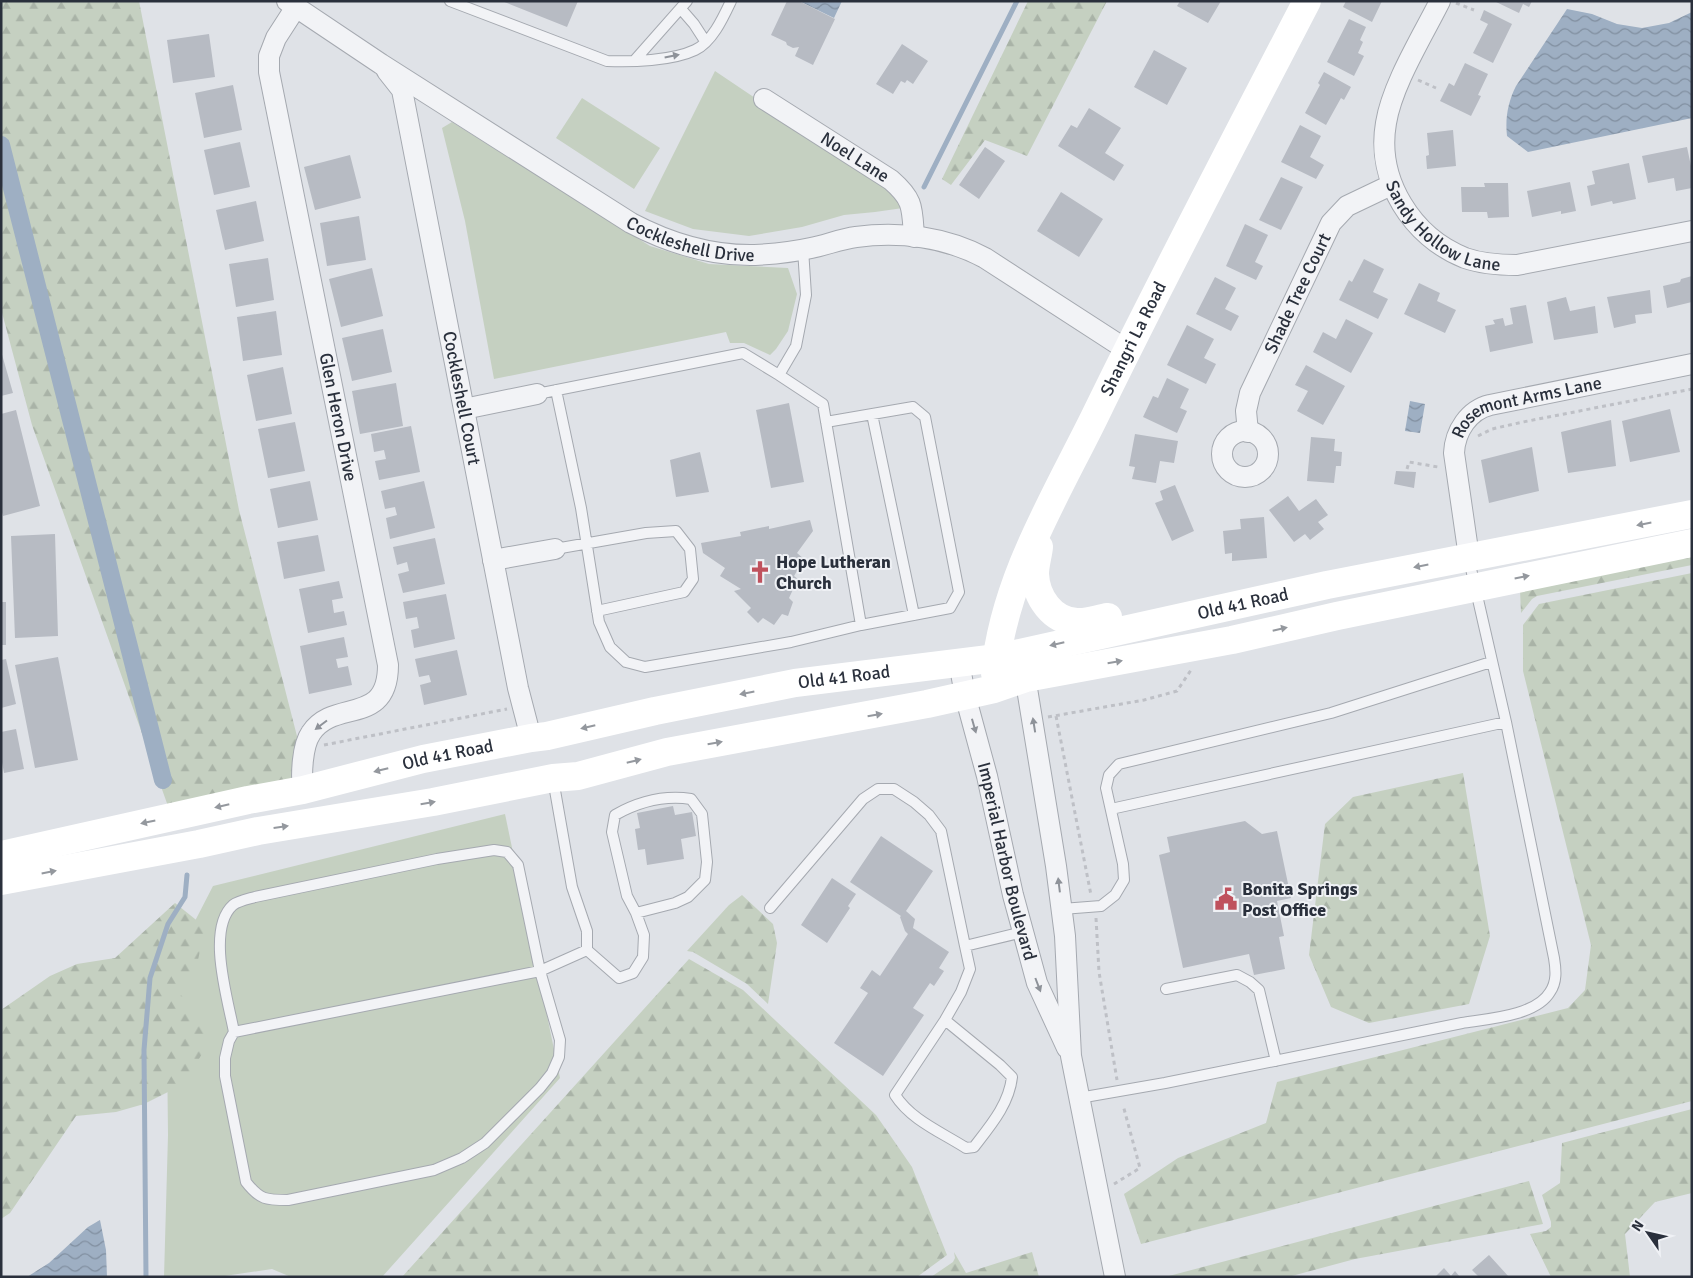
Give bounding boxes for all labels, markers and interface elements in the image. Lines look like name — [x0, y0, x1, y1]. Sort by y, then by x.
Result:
one-way arrow — [664, 52, 680, 60]
street label: Noel Lane — [817, 127, 893, 187]
street label: Sandy Hollow Lane — [1381, 177, 1501, 276]
street label: Cockleshell Drive — [622, 211, 755, 266]
street label: Shade Tree Court — [1259, 229, 1336, 357]
street label: Shangri La Road — [1096, 278, 1171, 399]
street label: Cockleshell Court — [438, 329, 485, 467]
street label: Glen Heron Drive — [315, 351, 362, 483]
street label: Rosemont Arms Lane — [1447, 372, 1604, 442]
one-way arrow — [1636, 520, 1652, 528]
place label: Hope Lutheran Church — [776, 551, 891, 594]
church icon: Hope Lutheran Church — [747, 559, 773, 585]
one-way arrow — [1412, 563, 1428, 571]
one-way arrow — [1515, 573, 1530, 581]
street label: Old 41 Road — [1195, 583, 1290, 624]
one-way arrow — [1272, 625, 1287, 633]
one-way arrow — [1048, 641, 1064, 649]
one-way arrow — [1107, 657, 1123, 665]
street label: Old 41 Road — [797, 660, 891, 694]
one-way arrow — [739, 690, 755, 698]
one-way arrow — [867, 710, 883, 718]
one-way arrow — [1029, 717, 1037, 733]
one-way arrow — [971, 719, 979, 734]
one-way arrow — [314, 720, 328, 730]
one-way arrow — [581, 723, 596, 731]
street label: Old 41 Road — [400, 735, 495, 775]
one-way arrow — [707, 739, 723, 747]
one-way arrow — [627, 757, 642, 765]
street label: Imperial Harbor Boulevard — [973, 760, 1041, 963]
one-way arrow — [373, 766, 388, 774]
one-way arrow — [420, 798, 436, 806]
one-way arrow — [215, 802, 230, 810]
one-way arrow — [140, 819, 156, 827]
one-way arrow — [273, 823, 289, 831]
one-way arrow — [42, 868, 58, 876]
one-way arrow — [1055, 877, 1063, 893]
place label: Bonita Springs Post Office — [1242, 878, 1358, 921]
public building icon: Bonita Springs Post Office — [1213, 886, 1239, 912]
one-way arrow — [1035, 978, 1043, 993]
north arrow — [1623, 1208, 1673, 1258]
text: N — [1628, 1217, 1647, 1235]

